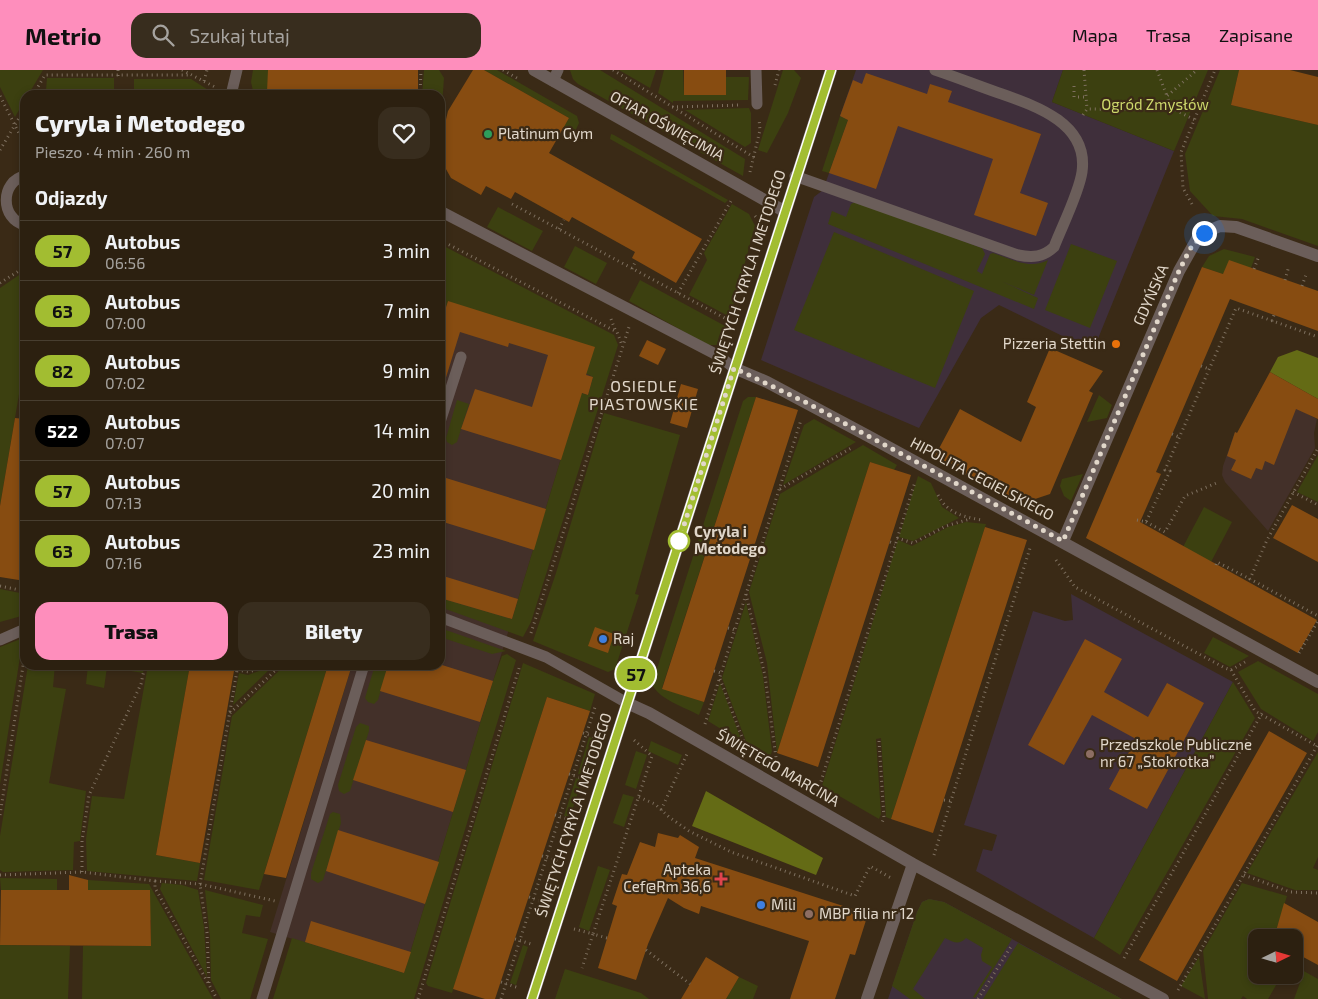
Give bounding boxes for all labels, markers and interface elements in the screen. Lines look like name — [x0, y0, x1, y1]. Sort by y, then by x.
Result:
search box — [131, 13, 481, 58]
text: Metrio — [25, 21, 101, 50]
icon: search — [149, 21, 177, 49]
text: Szukaj tutaj — [189, 24, 290, 47]
text: Mapa — [1072, 24, 1118, 46]
text: Trasa — [1146, 24, 1191, 46]
text: Zapisane — [1219, 24, 1293, 46]
street label: OFIAR OŚWIĘCIMIA — [607, 86, 728, 164]
park label: Ogród Zmysłów — [1101, 95, 1209, 113]
button: heart — [378, 107, 430, 159]
text: Cyryla i Metodego — [35, 108, 245, 137]
place label: Platinum Gym — [498, 124, 593, 142]
marker: Platinum Gym — [482, 128, 494, 140]
text: Pieszo · 4 min · 260 m — [35, 142, 190, 161]
street label: ŚWIĘTYCH CYRYLA I METODEGO — [705, 167, 789, 376]
text: Odjazdy — [35, 186, 108, 209]
your location — [1192, 221, 1217, 246]
text: Autobus — [105, 230, 180, 253]
text: 3 min — [383, 239, 430, 262]
text: 57 — [53, 240, 72, 262]
text: 06:56 — [105, 253, 145, 272]
street label: GDYŃSKA — [1129, 261, 1172, 328]
text: Autobus — [105, 290, 180, 313]
text: 7 min — [384, 299, 430, 322]
text: 63 — [52, 300, 73, 322]
text: 07:00 — [105, 313, 146, 332]
place label: Pizzeria Stettin — [1003, 334, 1106, 352]
marker: Pizzeria Stettin — [1110, 338, 1122, 350]
text: Autobus — [105, 350, 180, 373]
text: 9 min — [382, 359, 430, 382]
text: 82 — [52, 360, 73, 382]
text: 07:02 — [105, 373, 145, 392]
district label: OSIEDLE PIASTOWSKIE — [589, 376, 699, 413]
text: Autobus — [105, 410, 180, 433]
text: 14 min — [374, 419, 430, 442]
text: 522 — [47, 420, 78, 442]
text: 07:07 — [105, 433, 144, 452]
street label: HIPOLITA CEGIELSKIEGO — [908, 433, 1057, 524]
text: Autobus — [105, 470, 180, 493]
text: 20 min — [371, 479, 430, 502]
text: 57 — [53, 480, 72, 502]
text: 07:13 — [105, 493, 142, 512]
place label: Cyryla i Metodego — [694, 522, 766, 557]
text: Autobus — [105, 530, 180, 553]
marker: Cyryla i Metodego — [668, 530, 690, 552]
text: 23 min — [372, 539, 430, 562]
text: 63 — [52, 540, 73, 562]
text: 07:16 — [105, 553, 142, 572]
button: Trasa — [35, 602, 228, 660]
button: Bilety — [238, 602, 430, 660]
place label: Raj — [613, 629, 634, 648]
marker: Raj — [597, 633, 609, 645]
line badge: 57 — [614, 658, 658, 690]
text: 57 — [626, 663, 646, 685]
street label: ŚWIĘTYCH CYRYLA I METODEGO — [531, 710, 615, 919]
street label: ŚWIĘTEGO MARCINA — [714, 725, 844, 810]
place label: Przedszkole Publiczne nr 67 „Stokrotka” — [1100, 735, 1252, 770]
marker: Przedszkole Publiczne nr 67 „Stokrotka” — [1084, 748, 1096, 760]
place label: Apteka Cef@Rm 36,6 — [623, 860, 711, 895]
marker: Apteka Cef@Rm 36,6 — [715, 873, 727, 885]
place label: Mili — [771, 895, 796, 913]
marker: Mili — [755, 899, 767, 911]
place label: MBP filia nr 12 — [819, 904, 914, 922]
marker: MBP filia nr 12 — [803, 908, 815, 920]
north arrow — [1248, 929, 1302, 984]
map controls — [1248, 929, 1303, 984]

